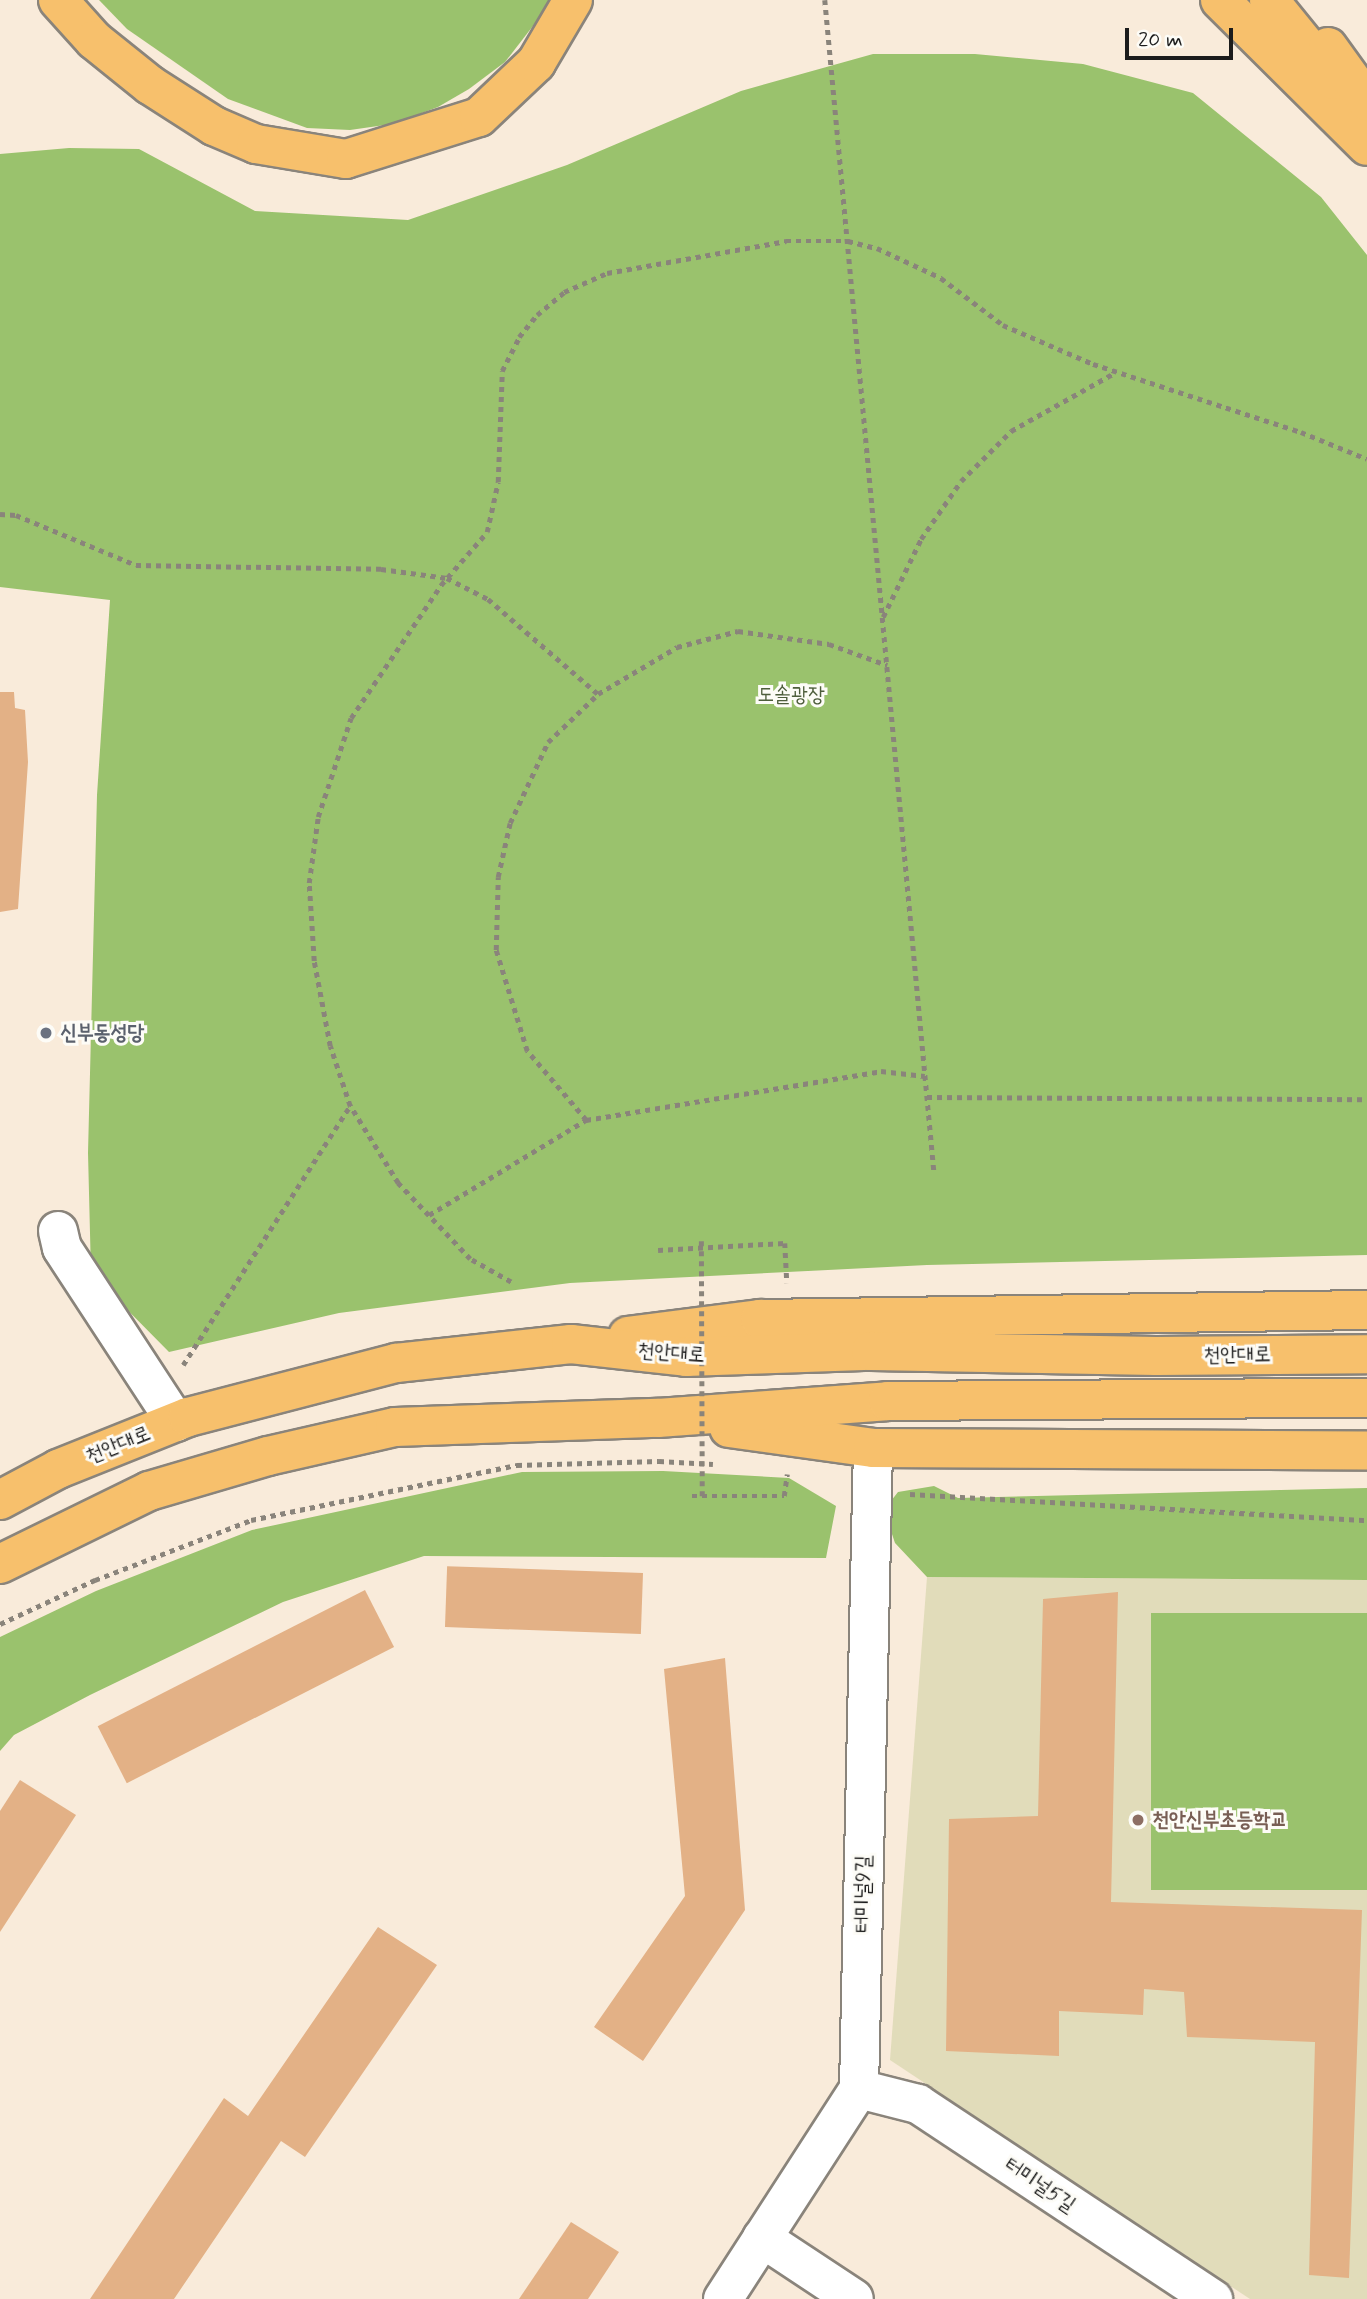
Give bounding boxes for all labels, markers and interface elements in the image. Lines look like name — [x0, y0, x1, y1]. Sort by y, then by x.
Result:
scale bar — [1129, 14, 1238, 58]
text: 20 m — [1138, 26, 1183, 54]
park label: 도솔광장 — [757, 682, 825, 708]
place label: 신부동성당 — [60, 1020, 144, 1046]
marker: 신부동성당 — [38, 1025, 54, 1041]
street label: 천안대로 — [636, 1338, 706, 1368]
street label: 천안대로 — [1203, 1342, 1271, 1368]
street label: 천안대로 — [82, 1421, 154, 1469]
place label: 천안신부초등학교 — [1152, 1807, 1287, 1833]
marker: 천안신부초등학교 — [1130, 1812, 1146, 1828]
street label: 터미널9길 — [850, 1855, 876, 1933]
street label: 터미널5길 — [1000, 2152, 1080, 2218]

